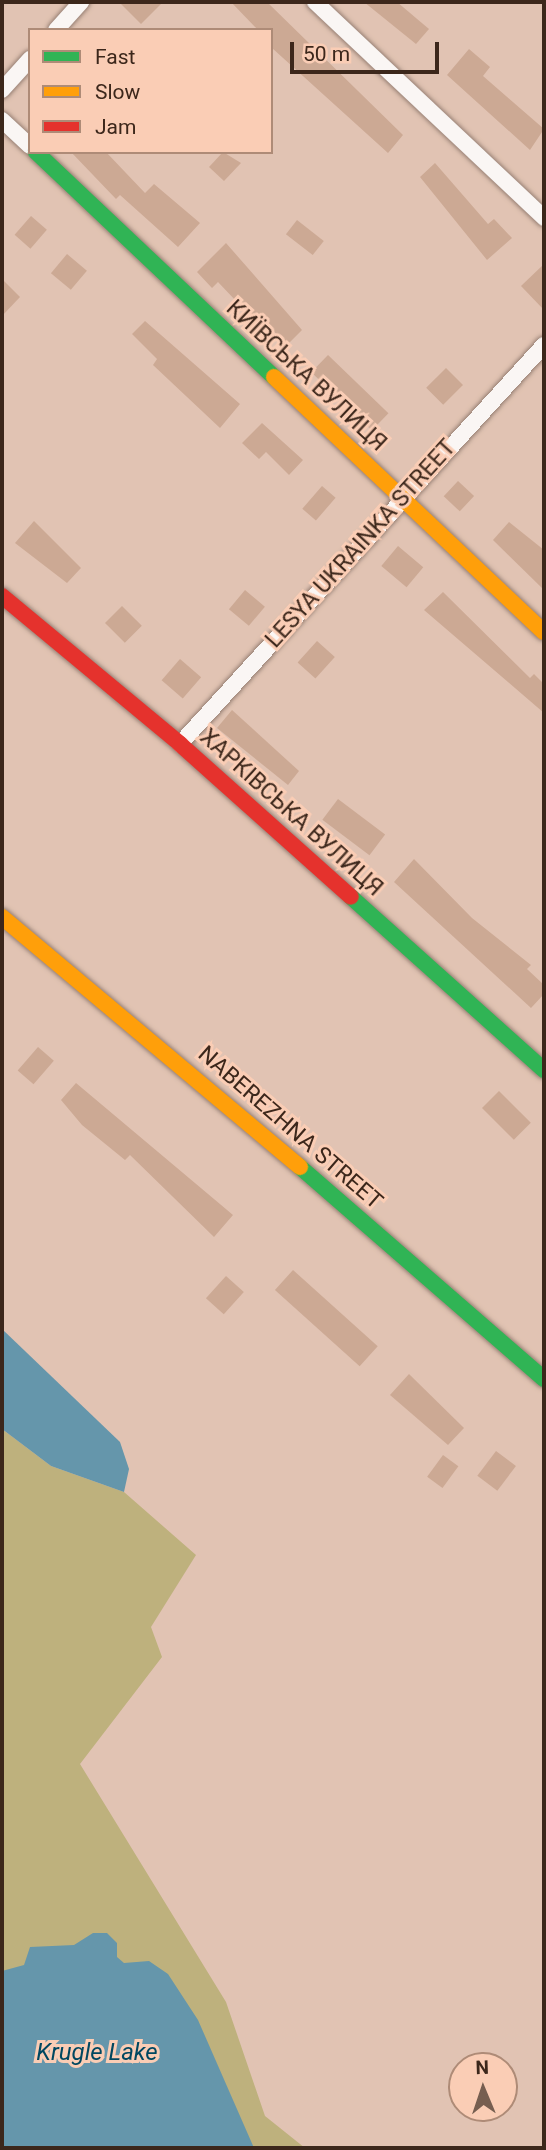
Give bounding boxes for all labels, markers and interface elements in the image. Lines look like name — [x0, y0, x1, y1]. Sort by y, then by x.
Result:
legend — [28, 28, 273, 154]
scale bar — [294, 28, 443, 72]
text: 50 m — [303, 42, 350, 66]
text: Fast — [95, 45, 135, 69]
text: Slow — [95, 80, 140, 104]
text: Jam — [95, 115, 136, 139]
street label: КИЇВСЬКА ВУЛИЦЯ — [220, 295, 392, 457]
street label: LESYA UKRAINKA STREET — [260, 434, 462, 654]
street label: ХАРКІВСЬКА ВУЛИЦЯ — [194, 724, 388, 902]
street label: NABEREZHNA STREET — [192, 1040, 388, 1216]
water label: Krugle Lake — [36, 2039, 158, 2067]
north arrow — [448, 2052, 518, 2122]
text: N — [475, 2056, 489, 2079]

